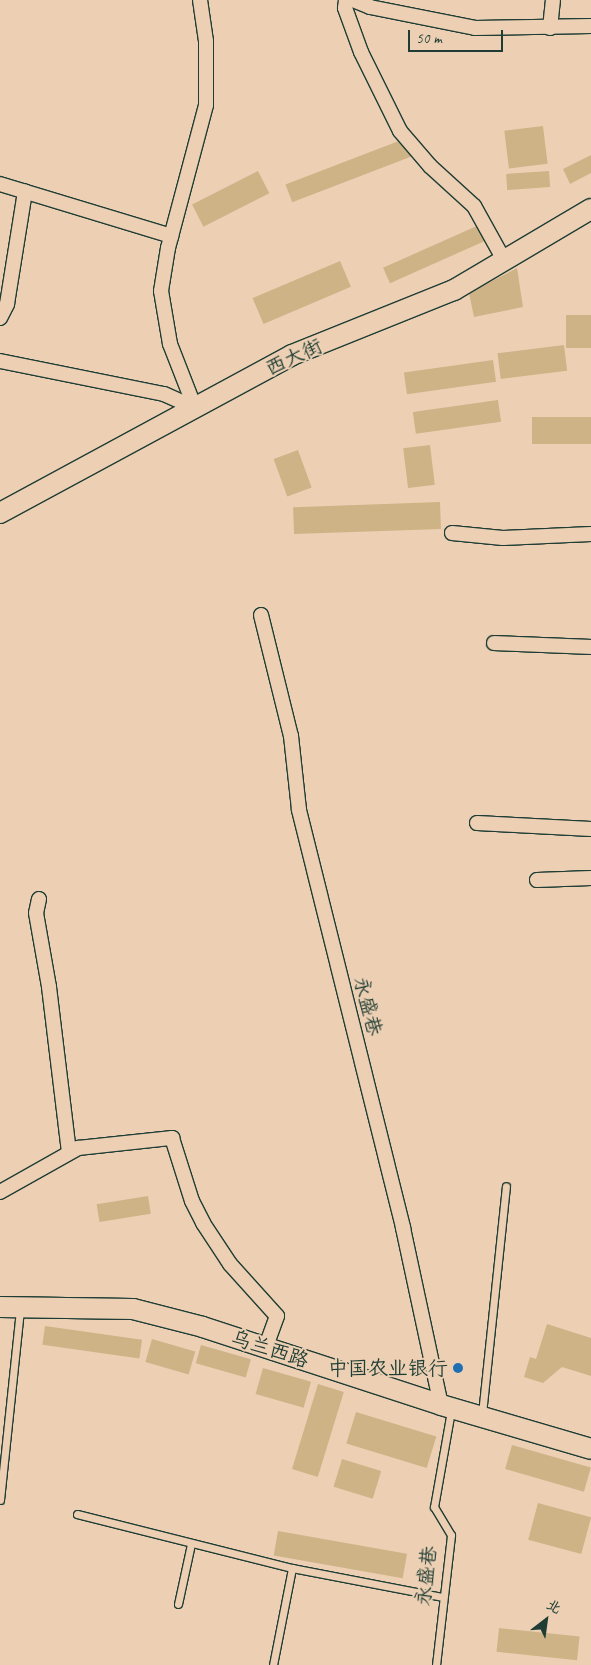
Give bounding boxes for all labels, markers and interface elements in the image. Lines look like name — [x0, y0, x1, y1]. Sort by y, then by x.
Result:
scale bar — [411, 20, 506, 52]
text: 50 m — [416, 29, 442, 48]
street label: 西大街 — [262, 333, 326, 381]
street label: 永盛巷 — [349, 974, 387, 1038]
street label: 乌兰西路 — [228, 1325, 312, 1373]
place label: 中国农业银行 — [328, 1356, 448, 1380]
marker: 中国农业银行 — [452, 1362, 464, 1374]
street label: 永盛巷 — [410, 1545, 442, 1607]
north arrow — [521, 1595, 571, 1645]
text: 北 — [543, 1596, 564, 1617]

